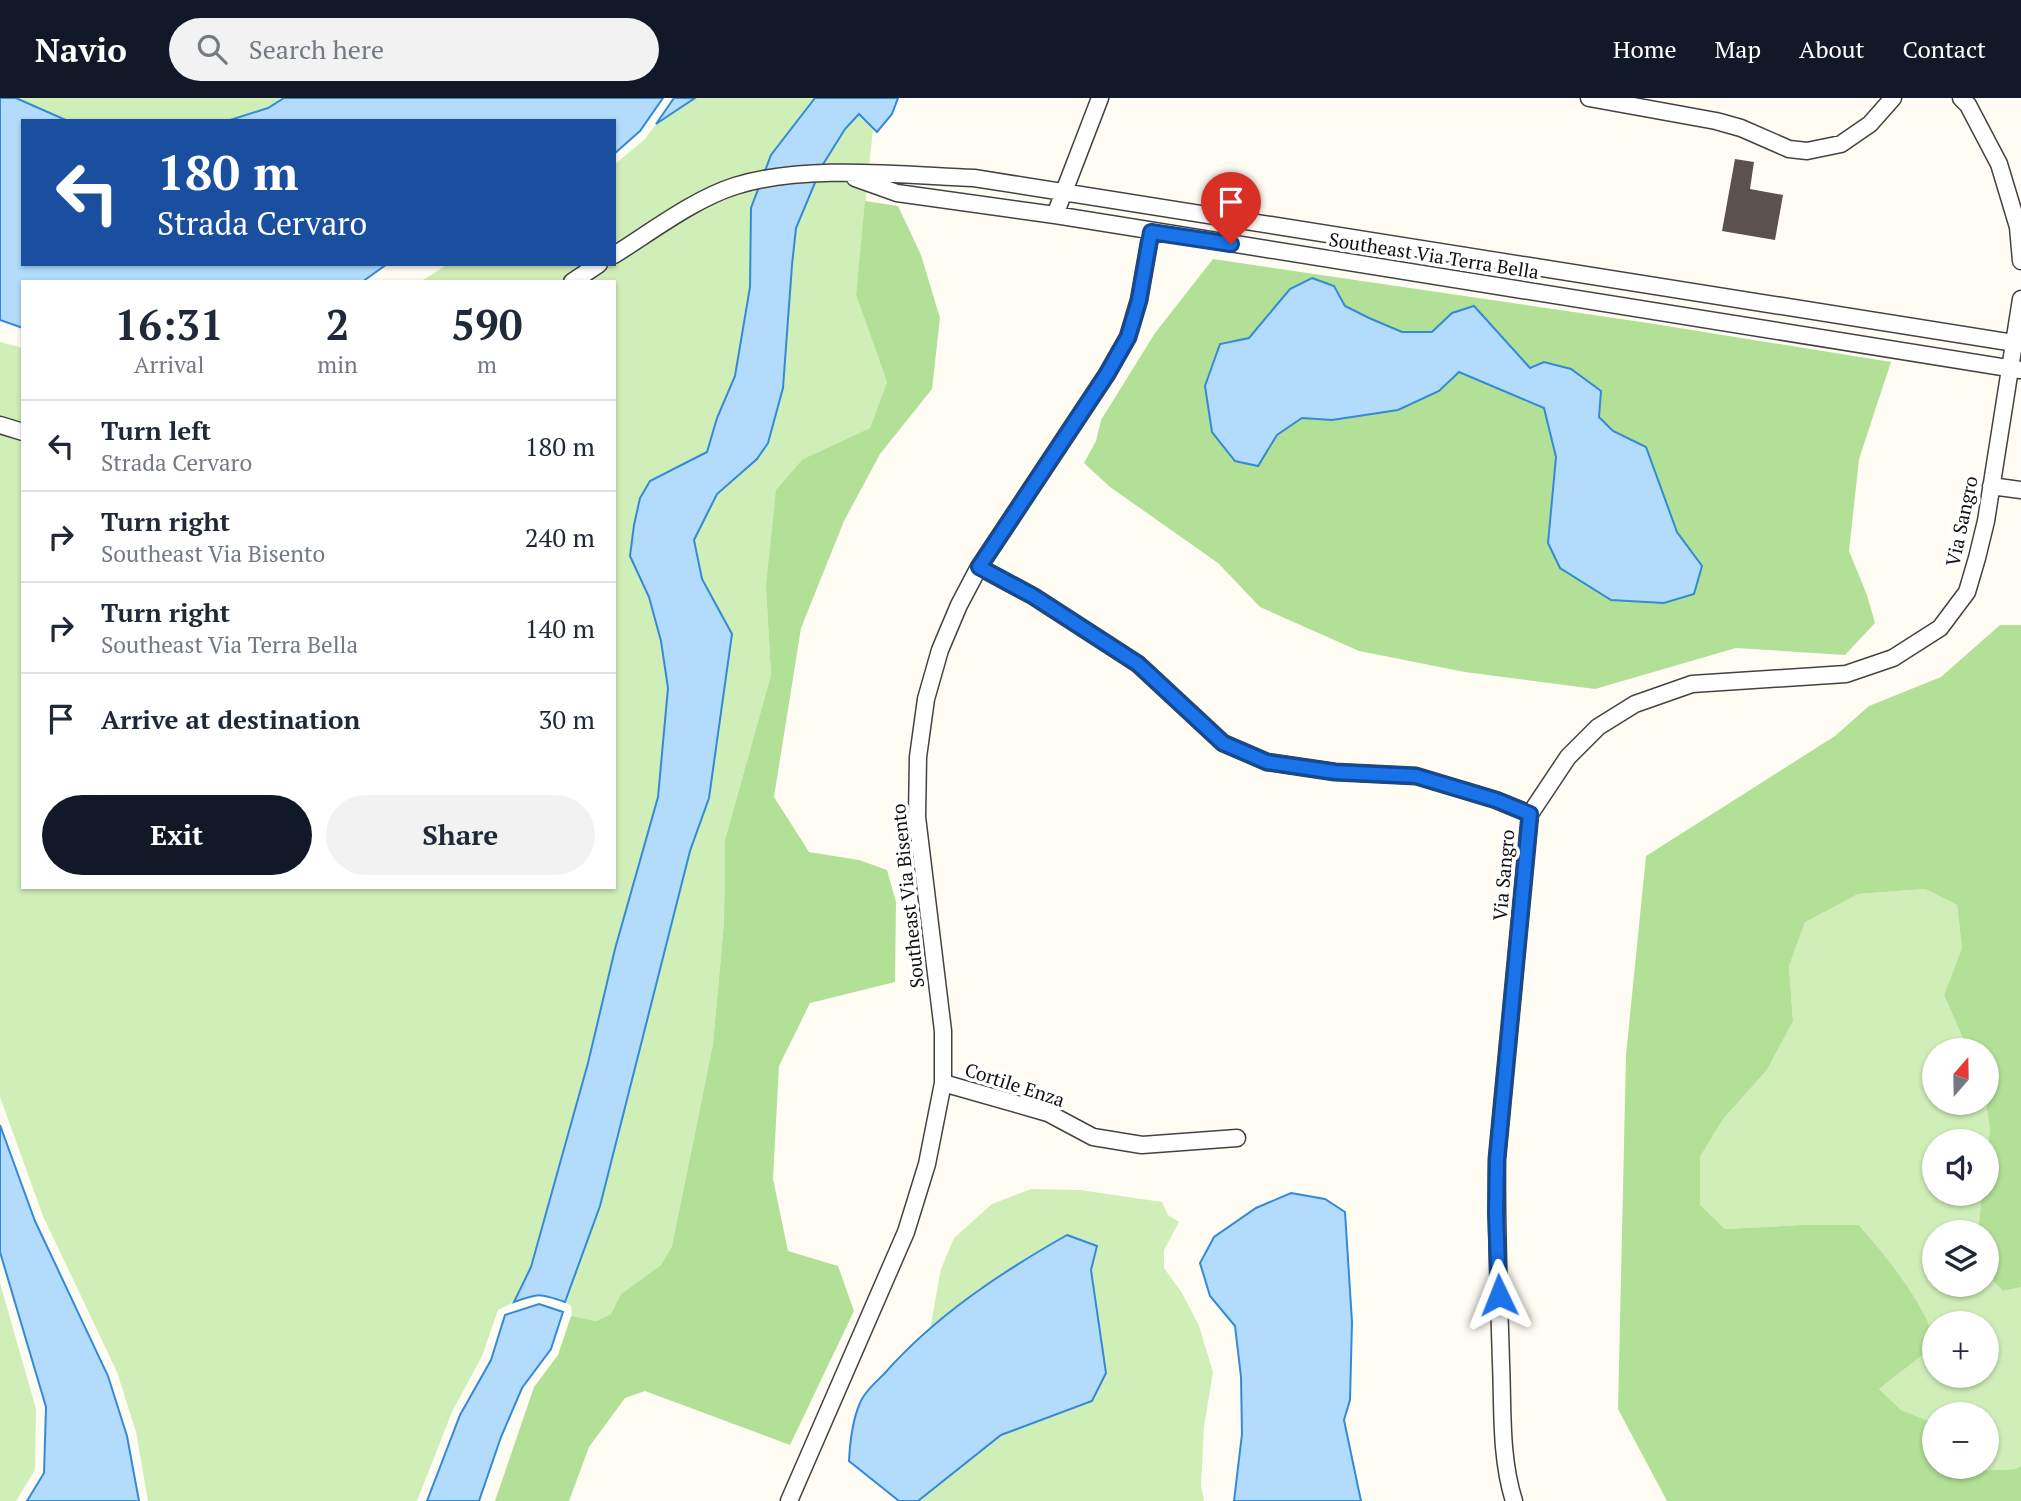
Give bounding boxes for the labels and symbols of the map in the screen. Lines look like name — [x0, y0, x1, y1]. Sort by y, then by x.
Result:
pin — [1201, 172, 1261, 244]
street label: Southeast Via Terra Bella — [1327, 226, 1541, 284]
street label: Via Sangro — [1939, 474, 1983, 568]
street label: Southeast Via Bisento — [885, 803, 929, 989]
street label: Via Sangro — [1487, 828, 1519, 922]
north arrow — [1922, 1038, 1998, 1115]
street label: Cortile Enza — [962, 1056, 1068, 1112]
position arrow — [1462, 1258, 1536, 1332]

